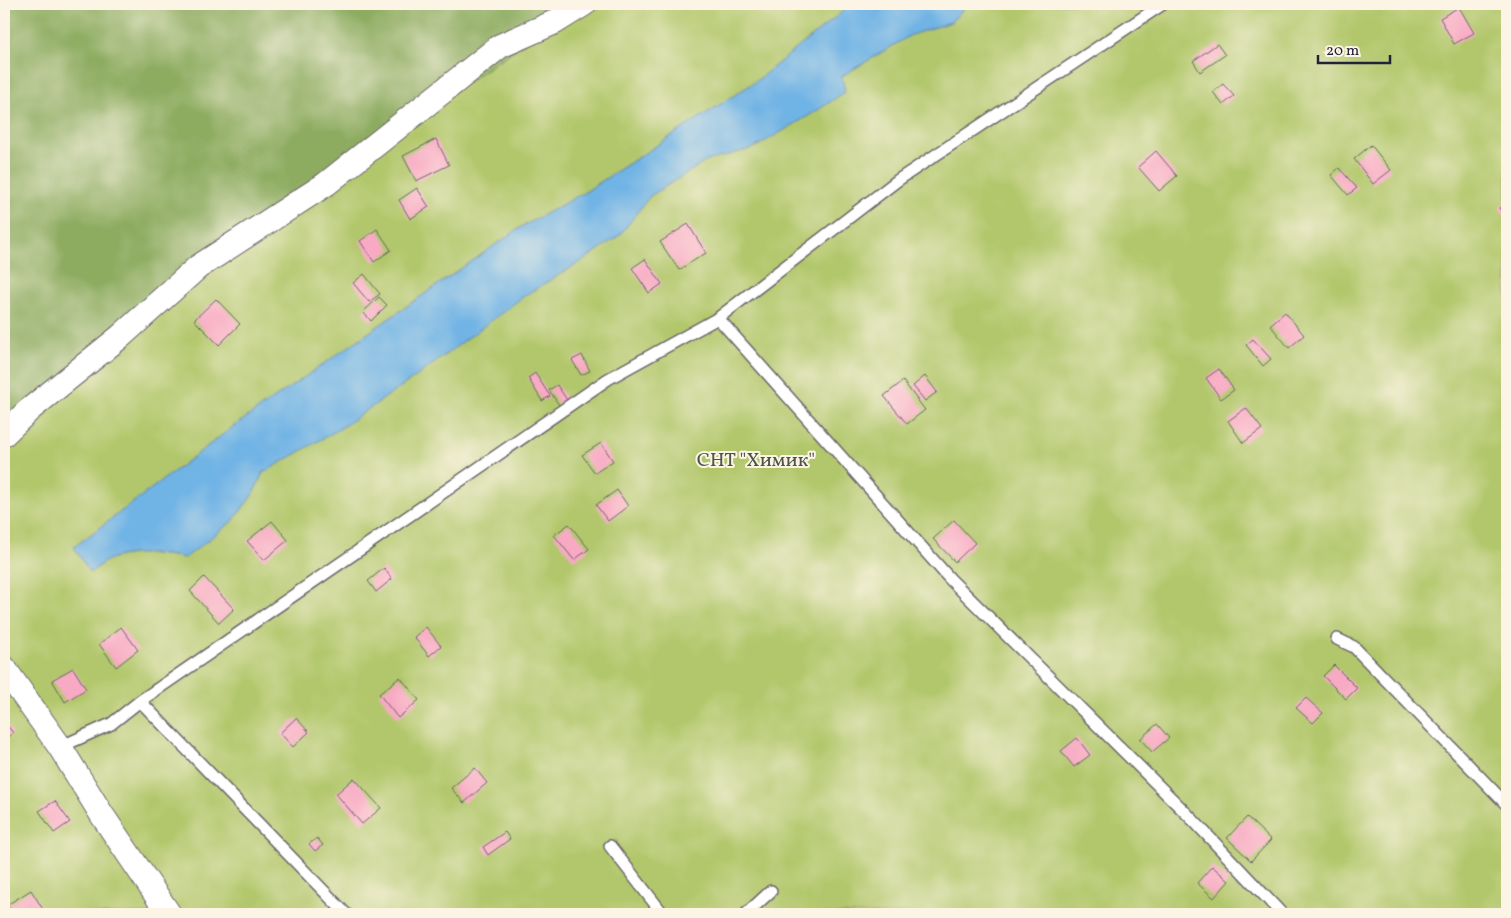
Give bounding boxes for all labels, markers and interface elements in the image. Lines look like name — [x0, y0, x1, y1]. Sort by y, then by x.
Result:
scale bar — [1318, 32, 1391, 64]
text: 20 m — [1326, 41, 1359, 62]
park label: СНТ "Химик" — [697, 447, 815, 475]

